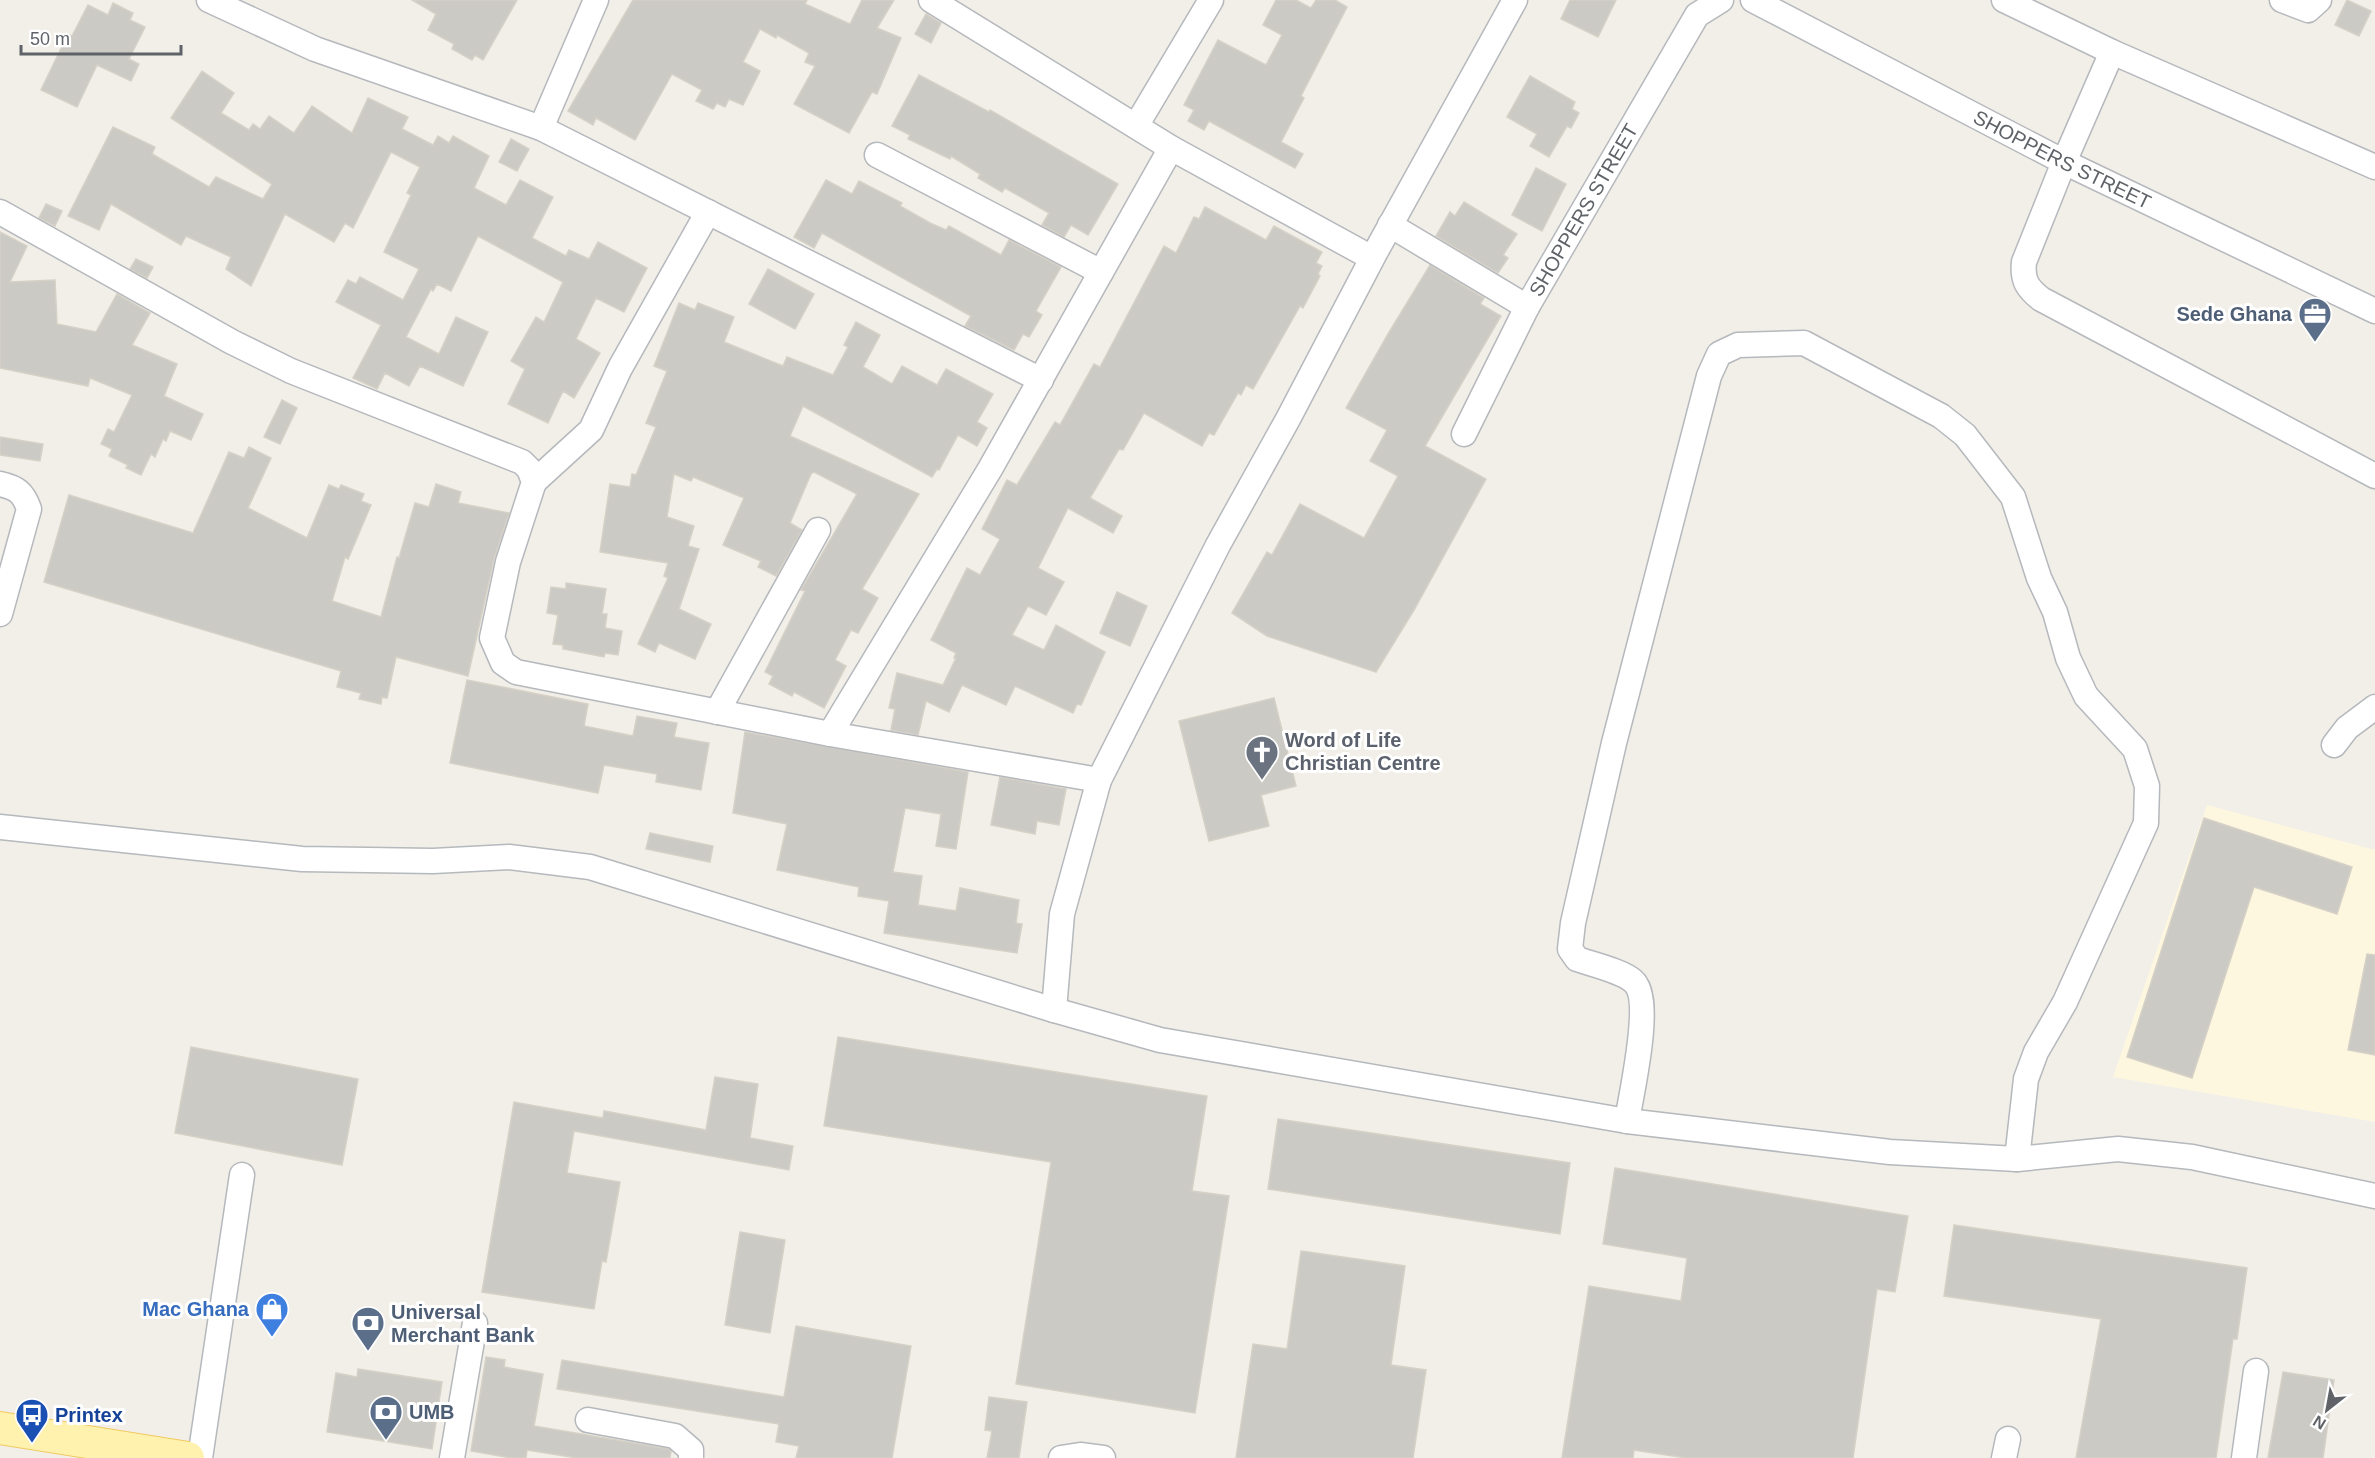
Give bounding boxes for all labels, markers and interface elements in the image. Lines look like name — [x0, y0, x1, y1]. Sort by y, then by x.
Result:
scale bar — [21, 18, 182, 56]
text: 50 m — [30, 29, 70, 49]
street label: SHOPPERS STREET — [1970, 106, 2155, 213]
street label: SHOPPERS STREET — [1525, 120, 1642, 300]
office icon: Sede Ghana — [2297, 296, 2333, 343]
place label: Sede Ghana — [2176, 303, 2293, 325]
place label: Word of Life Christian Centre — [1285, 729, 1441, 774]
church icon: Word of Life Christian Centre — [1244, 734, 1280, 781]
shop icon: Mac Ghana — [254, 1291, 290, 1338]
place label: Mac Ghana — [142, 1298, 250, 1320]
place label: Universal Merchant Bank — [391, 1301, 535, 1346]
bank icon: Universal Merchant Bank — [350, 1305, 386, 1352]
north arrow — [2297, 1380, 2357, 1440]
bank icon: UMB — [368, 1394, 404, 1441]
bus stop icon: Printex — [14, 1397, 50, 1444]
place label: UMB — [409, 1401, 455, 1423]
place label: Printex — [55, 1404, 123, 1426]
text: N — [2310, 1412, 2329, 1433]

